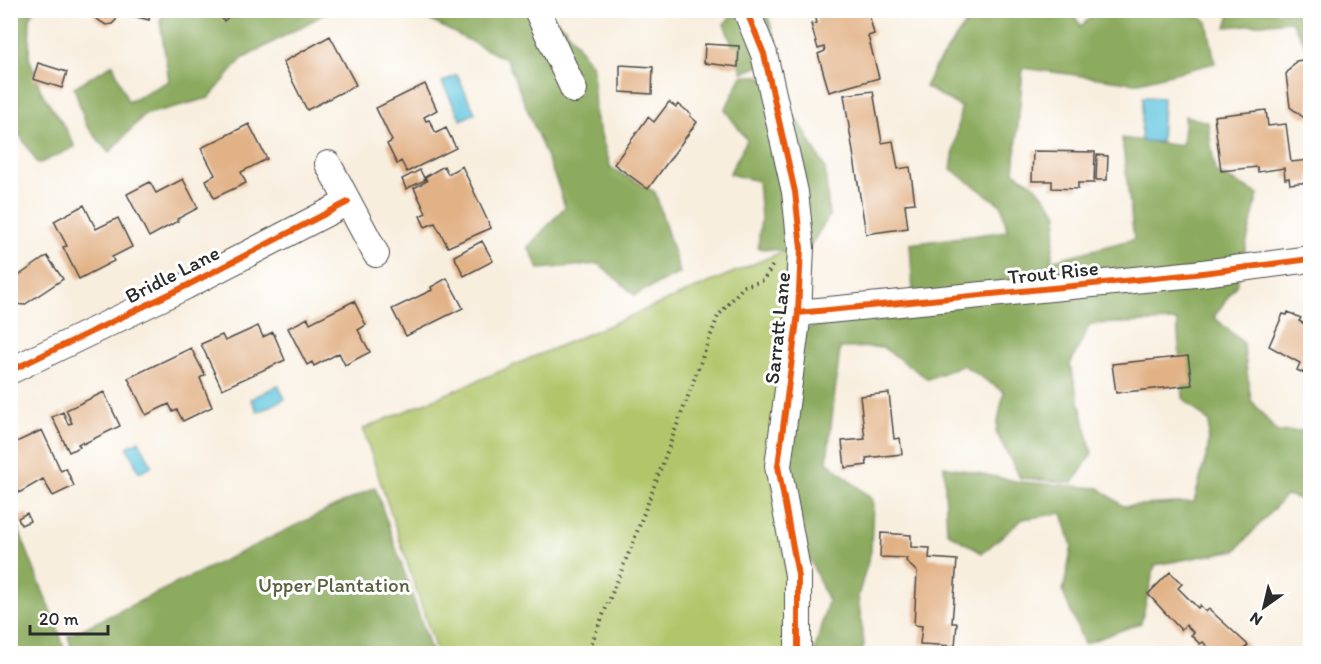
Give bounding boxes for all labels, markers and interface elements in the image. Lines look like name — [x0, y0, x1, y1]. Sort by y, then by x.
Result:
street label: Bridle Lane — [121, 240, 223, 308]
street label: Trout Rise — [1006, 255, 1100, 289]
street label: Sarratt Lane — [759, 271, 795, 385]
park label: Upper Plantation — [258, 572, 410, 597]
north arrow — [1234, 577, 1294, 637]
scale bar — [30, 598, 108, 636]
text: 20 m — [39, 608, 79, 630]
text: N — [1246, 608, 1266, 630]

